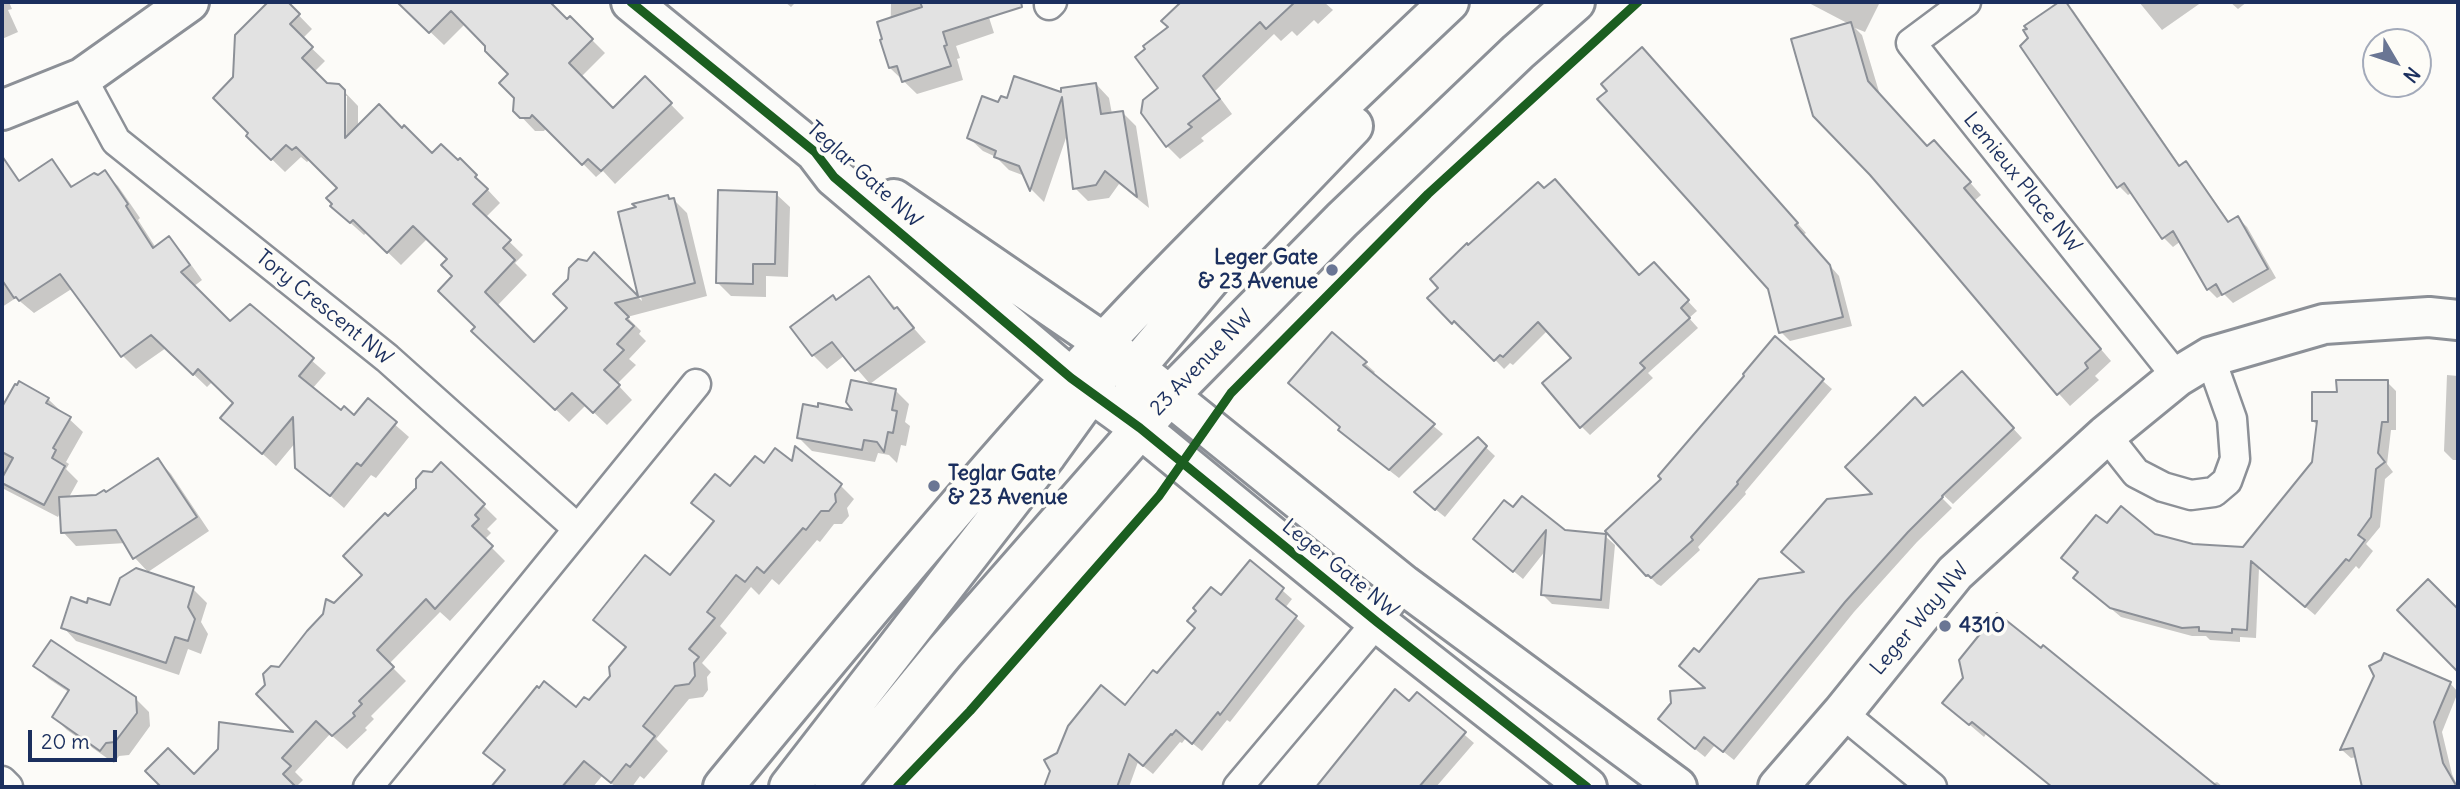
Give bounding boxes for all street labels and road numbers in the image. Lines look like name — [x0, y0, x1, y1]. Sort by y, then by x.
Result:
street label: Lemieux Place NW — [1958, 108, 2086, 258]
street label: Teglar Gate NW — [801, 117, 927, 233]
street label: Tory Crescent NW — [251, 245, 397, 371]
street label: 23 Avenue NW — [1145, 305, 1259, 421]
street label: Leger Gate NW — [1277, 514, 1403, 624]
street label: Leger Way NW — [1866, 557, 1974, 681]

